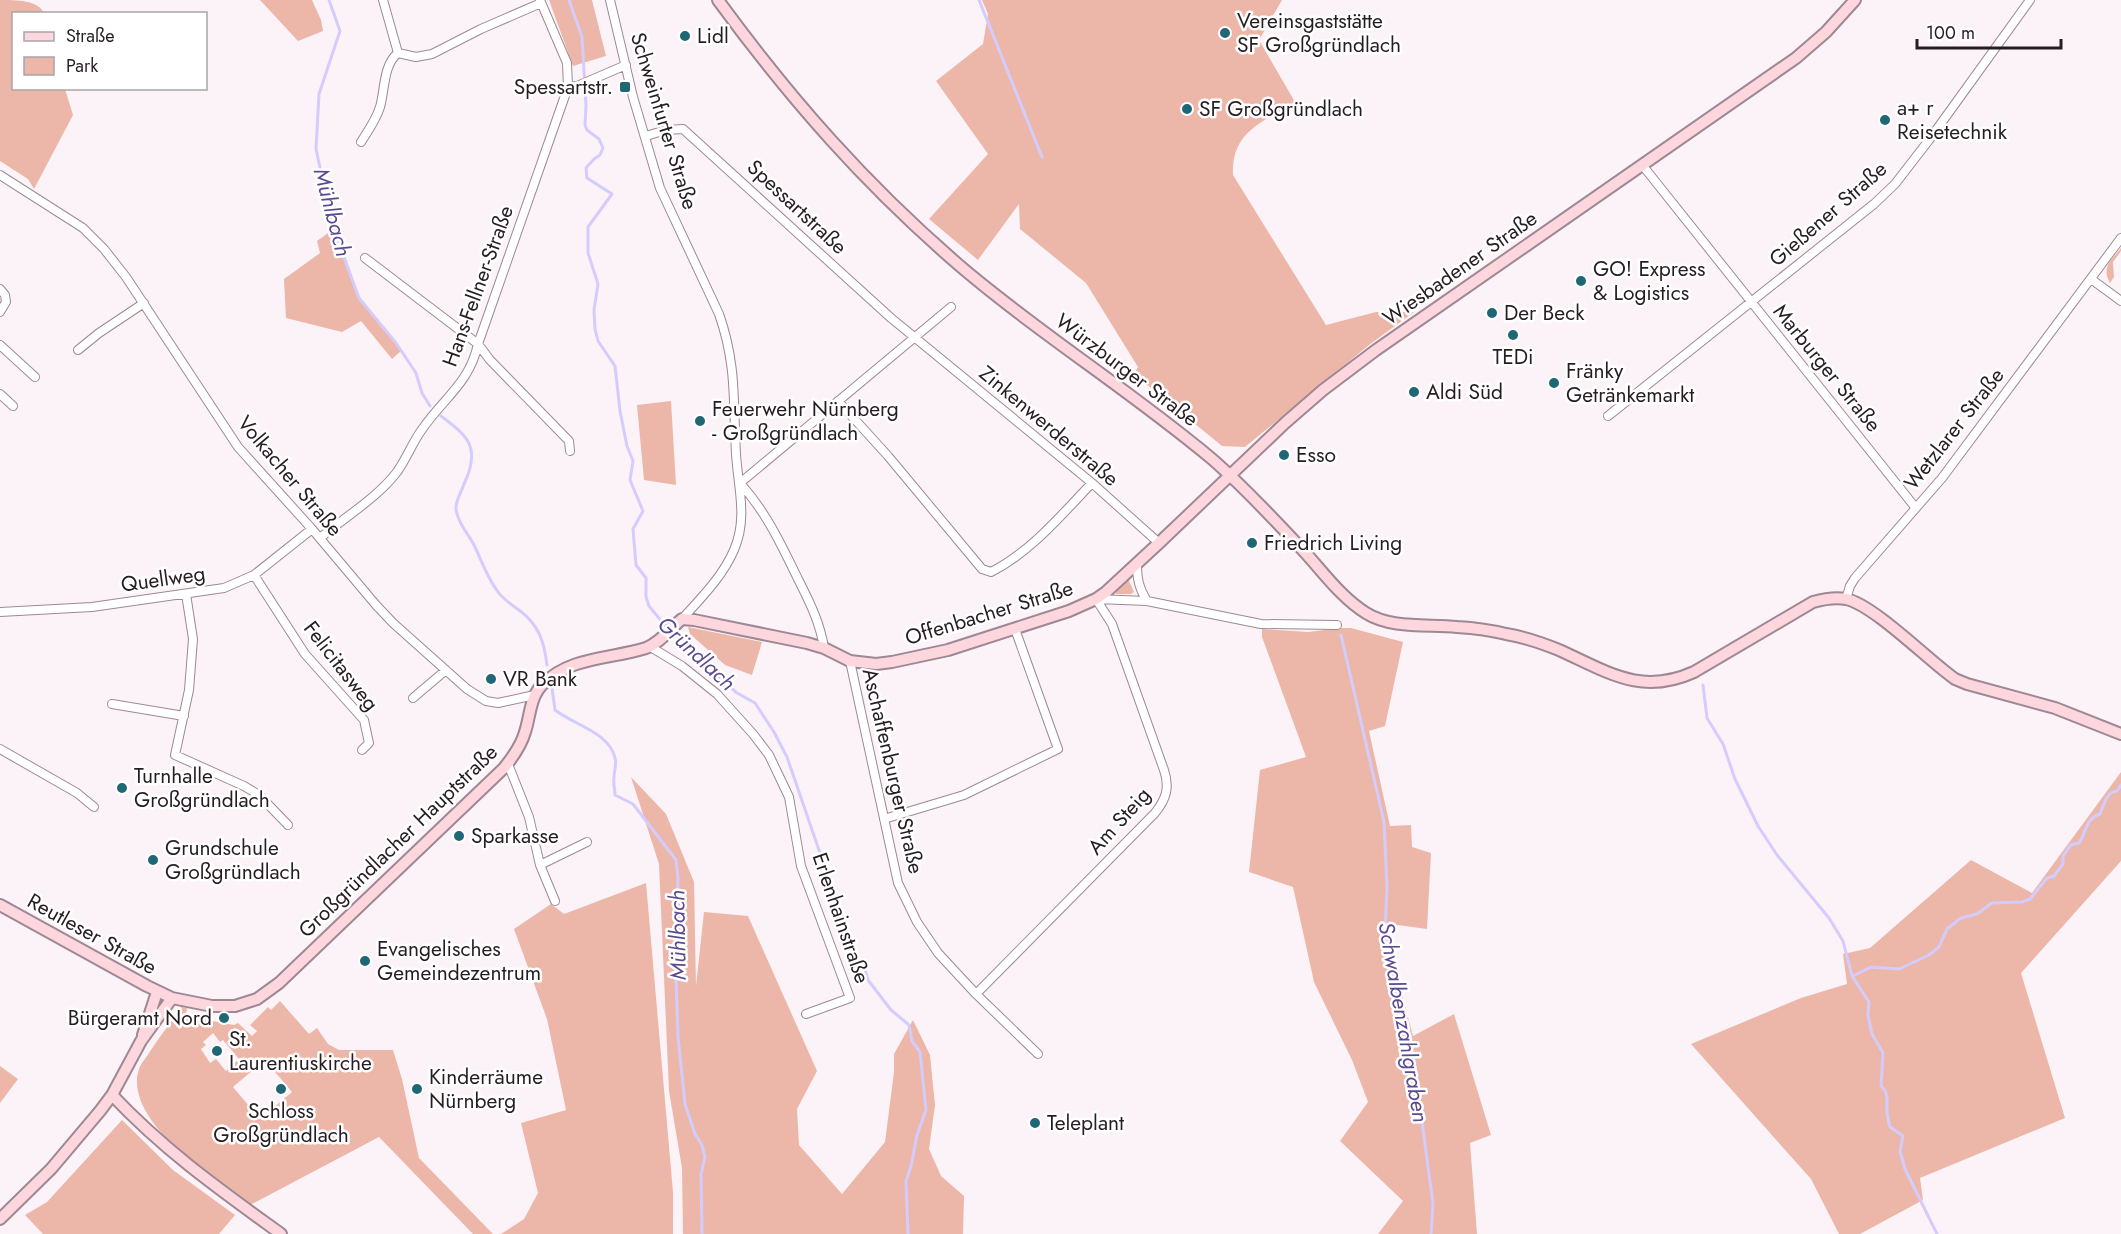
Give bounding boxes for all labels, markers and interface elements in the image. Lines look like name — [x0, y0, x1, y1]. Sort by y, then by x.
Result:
place label: Vereinsgaststätte SF Großgründlach — [1237, 6, 1401, 60]
legend — [12, 12, 207, 90]
scale bar — [1917, 12, 2061, 50]
text: 100 m — [1926, 20, 1975, 46]
place label: Lidl — [697, 21, 729, 51]
text: Straße — [66, 23, 114, 49]
marker: Vereinsgaststätte SF Großgründlach — [1218, 26, 1232, 40]
street label: Schweinfurter Straße — [623, 29, 705, 213]
marker: Lidl — [678, 29, 692, 43]
text: Park — [66, 53, 98, 79]
place label: Spessartstr. — [514, 72, 613, 102]
marker: Spessartstr. — [618, 80, 632, 94]
place label: a+ r Reisetechnik — [1897, 93, 2008, 147]
place label: SF Großgründlach — [1199, 94, 1363, 124]
marker: SF Großgründlach — [1180, 102, 1194, 116]
marker: a+ r Reisetechnik — [1878, 113, 1892, 127]
street label: Spessartstraße — [740, 153, 854, 261]
street label: Gießener Straße — [1763, 154, 1893, 274]
water label: Mühlbach — [306, 164, 360, 260]
street label: Hans-Fellner-Straße — [435, 201, 521, 371]
street label: Wiesbadener Straße — [1377, 203, 1543, 333]
place label: GO! Express & Logistics — [1593, 254, 1705, 308]
marker: GO! Express & Logistics — [1574, 274, 1588, 288]
place label: Der Beck — [1504, 298, 1585, 328]
street label: Marburger Straße — [1766, 298, 1888, 439]
street label: Würzburger Straße — [1049, 306, 1205, 434]
marker: Der Beck — [1485, 306, 1499, 320]
marker: TEDi — [1506, 328, 1520, 342]
place label: TEDi — [1492, 342, 1534, 372]
place label: Fränky Getränkemarkt — [1566, 356, 1694, 410]
street label: Zinkenwerderstraße — [973, 359, 1125, 494]
street label: Wetzlarer Straße — [1897, 362, 2011, 496]
marker: Fränky Getränkemarkt — [1547, 376, 1561, 390]
place label: Aldi Süd — [1426, 377, 1503, 407]
marker: Aldi Süd — [1407, 385, 1421, 399]
place label: Feuerwehr Nürnberg - Großgründlach — [712, 394, 899, 448]
street label: Volkacher Straße — [230, 409, 350, 543]
marker: Feuerwehr Nürnberg - Großgründlach — [693, 414, 707, 428]
place label: Esso — [1296, 440, 1336, 470]
marker: Esso — [1277, 448, 1291, 462]
place label: Friedrich Living — [1264, 528, 1402, 558]
marker: Friedrich Living — [1245, 536, 1259, 550]
street label: Quellweg — [119, 558, 207, 600]
street label: Offenbacher Straße — [901, 573, 1077, 653]
water label: Gründlach — [651, 608, 743, 698]
street label: Felicitasweg — [296, 615, 386, 717]
place label: VR Bank — [503, 664, 578, 694]
street label: Aschaffenburger Straße — [855, 665, 931, 877]
marker: VR Bank — [484, 672, 498, 686]
street label: Großgründlacher Hauptstraße — [292, 737, 504, 944]
place label: Turnhalle Großgründlach — [134, 761, 270, 815]
marker: Turnhalle Großgründlach — [115, 781, 129, 795]
street label: Am Steig — [1081, 781, 1157, 861]
place label: Sparkasse — [471, 821, 559, 851]
marker: Sparkasse — [452, 829, 466, 843]
place label: Grundschule Großgründlach — [165, 833, 301, 887]
street label: Erlenhainstraße — [805, 849, 877, 988]
marker: Grundschule Großgründlach — [146, 853, 160, 867]
street label: Reutleser Straße — [22, 886, 162, 982]
water label: Mühlbach — [660, 890, 694, 980]
water label: Schwalbenzahlgraben — [1371, 919, 1437, 1125]
place label: Evangelisches Gemeindezentrum — [377, 934, 541, 988]
marker: Evangelisches Gemeindezentrum — [358, 954, 372, 968]
place label: Bürgeramt Nord — [68, 1003, 212, 1033]
marker: Bürgeramt Nord — [217, 1011, 231, 1025]
place label: St. Laurentiuskirche — [229, 1024, 372, 1078]
marker: St. Laurentiuskirche — [210, 1044, 224, 1058]
place label: Kinderräume Nürnberg — [429, 1062, 543, 1116]
marker: Schloss Großgründlach — [274, 1082, 288, 1096]
marker: Kinderräume Nürnberg — [410, 1082, 424, 1096]
place label: Schloss Großgründlach — [213, 1096, 349, 1150]
place label: Teleplant — [1047, 1108, 1124, 1138]
marker: Teleplant — [1028, 1116, 1042, 1130]

